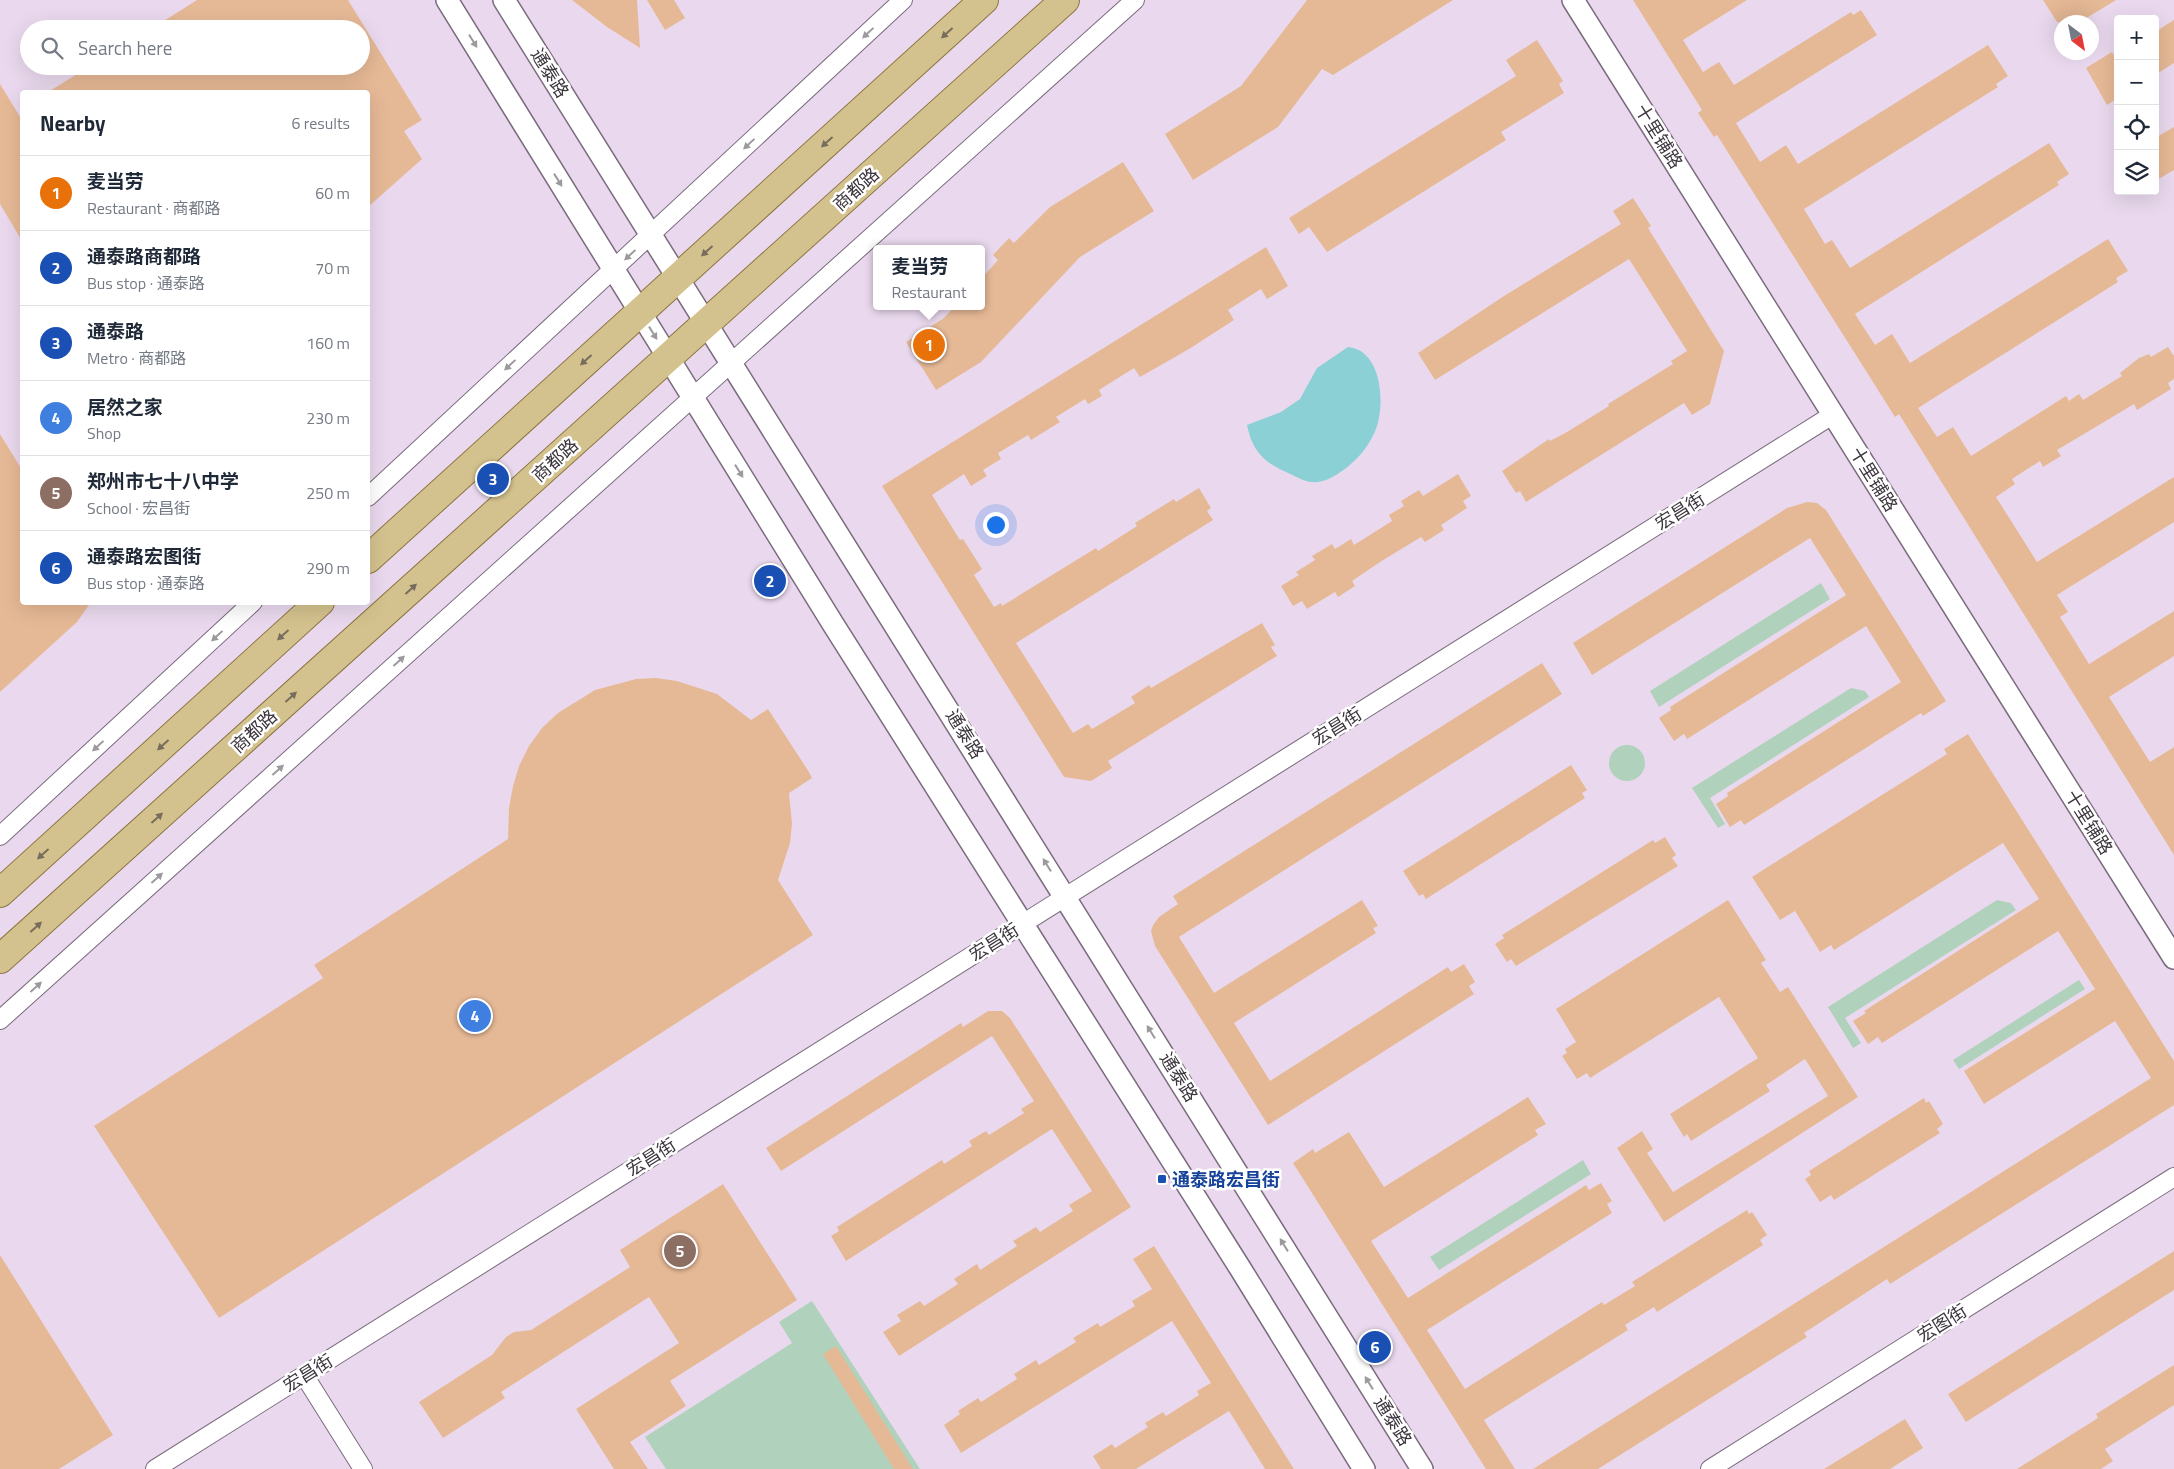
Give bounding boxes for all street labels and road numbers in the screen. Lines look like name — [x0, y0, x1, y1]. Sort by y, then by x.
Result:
street label: 通泰路 — [524, 43, 576, 103]
street label: 十里铺路 — [1628, 98, 1690, 174]
street label: 商都路 — [827, 161, 885, 217]
street label: 商都路 — [526, 432, 584, 488]
street label: 十里铺路 — [1843, 441, 1905, 517]
street label: 宏昌街 — [1650, 485, 1710, 537]
street label: 宏昌街 — [1307, 700, 1367, 752]
street label: 商都路 — [225, 703, 283, 759]
street label: 通泰路 — [939, 704, 991, 764]
street label: 十里铺路 — [2058, 784, 2120, 860]
street label: 宏昌街 — [964, 916, 1024, 968]
street label: 通泰路 — [1153, 1047, 1205, 1107]
street label: 宏昌街 — [621, 1131, 681, 1183]
street label: 宏图街 — [1912, 1297, 1972, 1349]
street label: 宏昌街 — [278, 1347, 338, 1399]
street label: 通泰路 — [1367, 1391, 1419, 1451]

